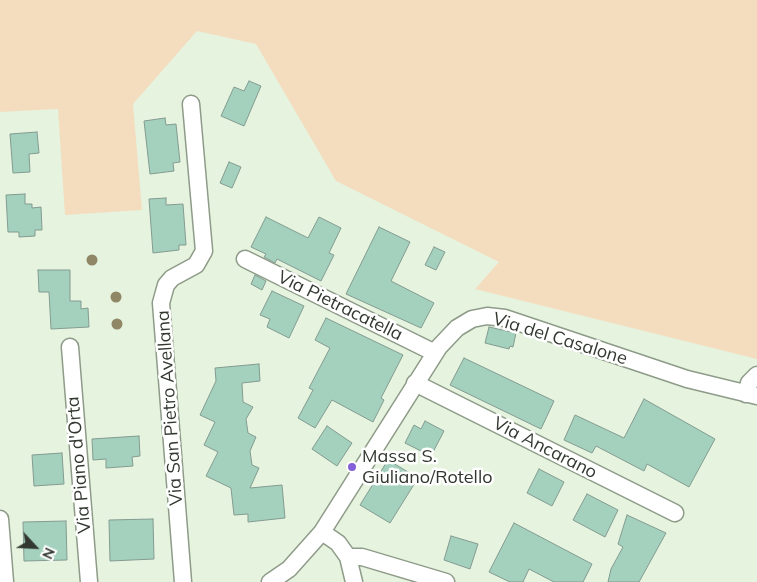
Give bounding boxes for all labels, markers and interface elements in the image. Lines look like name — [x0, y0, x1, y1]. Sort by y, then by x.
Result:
street label: Via Pietracatella — [274, 266, 406, 346]
street label: Via del Casalone — [490, 308, 630, 370]
street label: Via San Pietro Avellana — [152, 310, 188, 506]
street label: Via Piano d'Orta — [62, 396, 96, 534]
street label: Via Ancarano — [489, 413, 601, 483]
place label: Massa S. Giuliano/Rotello — [362, 446, 492, 488]
marker: Massa S. Giuliano/Rotello — [346, 461, 358, 473]
north arrow — [10, 522, 60, 572]
text: N — [38, 545, 59, 562]

